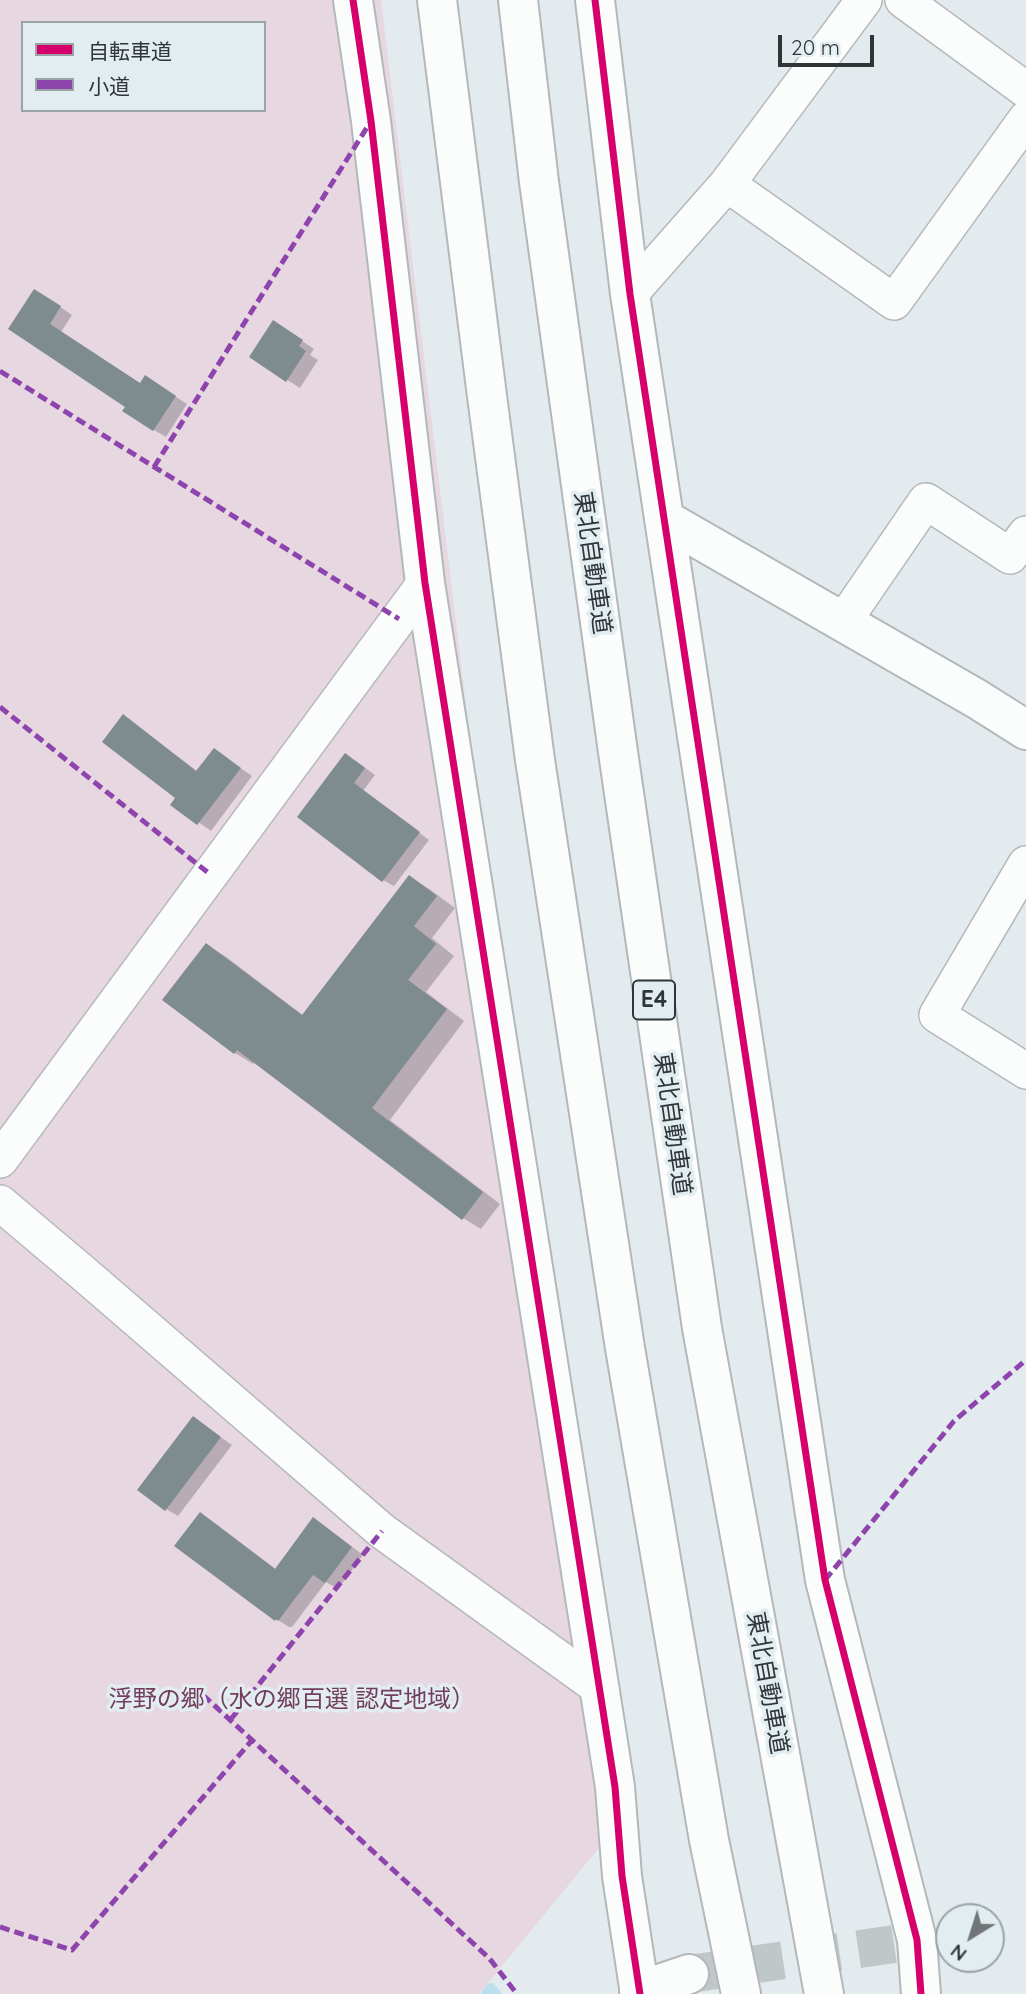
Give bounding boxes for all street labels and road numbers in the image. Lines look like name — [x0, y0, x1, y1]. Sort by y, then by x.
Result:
street label: 東北自動車道 — [568, 490, 616, 636]
road number: E4 — [633, 981, 675, 1020]
street label: 東北自動車道 — [648, 1051, 696, 1197]
street label: 東北自動車道 — [740, 1610, 794, 1756]

